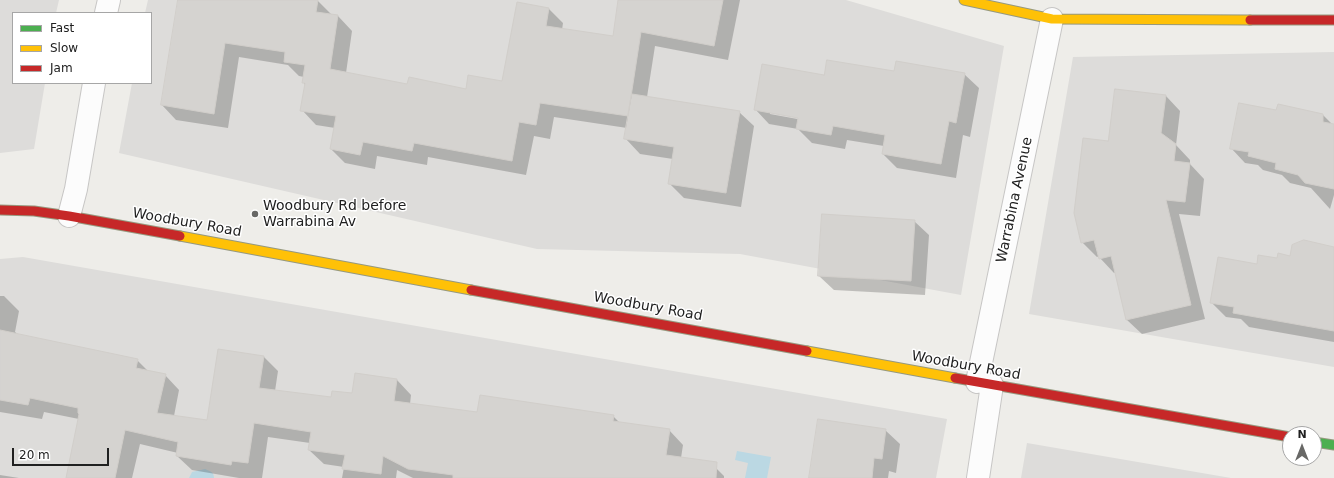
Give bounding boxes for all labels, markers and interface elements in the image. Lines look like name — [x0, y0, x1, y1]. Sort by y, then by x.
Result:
legend — [12, 12, 152, 84]
text: Fast — [50, 21, 74, 35]
text: Slow — [50, 41, 78, 55]
text: Jam — [50, 61, 73, 75]
street label: Warrabina Avenue — [993, 136, 1037, 264]
place label: Woodbury Rd before Warrabina Av — [263, 198, 406, 230]
street label: Woodbury Road — [131, 205, 243, 241]
marker: Woodbury Rd before Warrabina Av — [250, 209, 260, 219]
street label: Woodbury Road — [592, 289, 704, 325]
street label: Woodbury Road — [910, 348, 1022, 384]
north arrow — [1282, 426, 1322, 466]
text: N — [1297, 428, 1307, 441]
scale bar — [14, 440, 111, 466]
text: 20 m — [19, 448, 50, 462]

